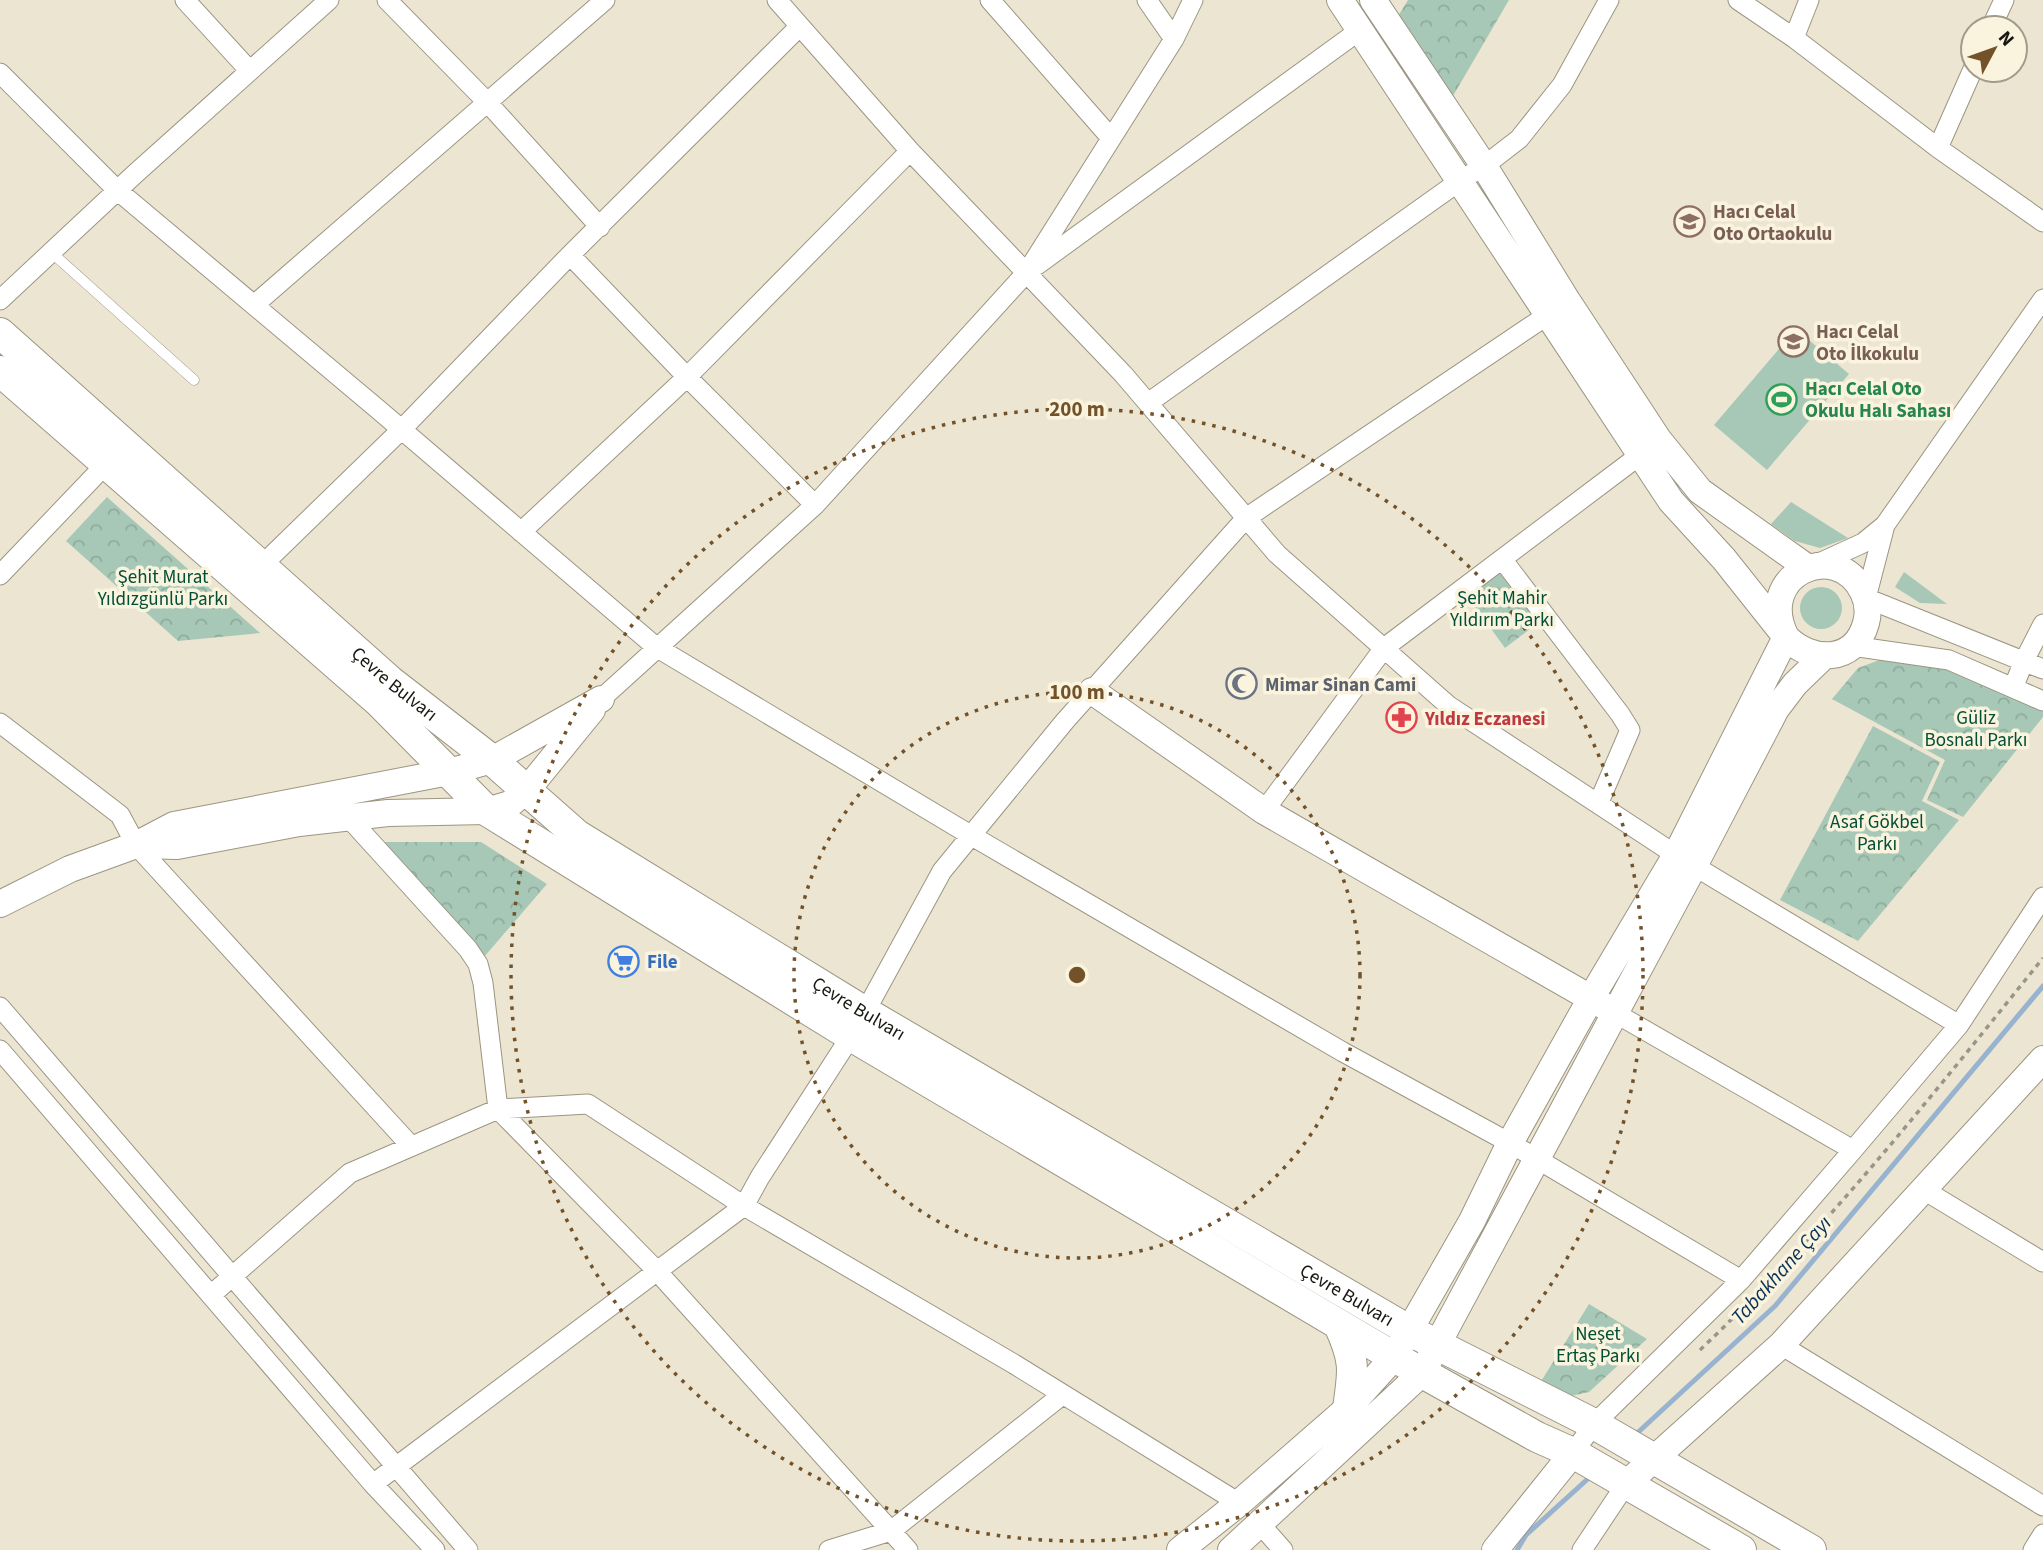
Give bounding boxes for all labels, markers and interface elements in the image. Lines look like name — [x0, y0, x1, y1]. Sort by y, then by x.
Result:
north arrow — [1959, 14, 2029, 84]
text: N — [1991, 25, 2020, 52]
place label: Hacı Celal Oto Ortaokulu — [1713, 199, 1832, 248]
school or university icon: Hacı Celal Oto Ortaokulu — [1673, 205, 1707, 239]
place label: Hacı Celal Oto İlkokulu — [1816, 319, 1919, 368]
school or university icon: Hacı Celal Oto İlkokulu — [1776, 325, 1810, 359]
place label: Hacı Celal Oto Okulu Halı Sahası — [1805, 376, 1951, 425]
sports icon: Hacı Celal Oto Okulu Halı Sahası — [1765, 382, 1799, 416]
text: 200 m — [1049, 394, 1105, 424]
park label: Şehit Murat Yıldızgünlü Parkı — [97, 564, 228, 613]
park label: Şehit Mahir Yıldırım Parkı — [1449, 585, 1554, 634]
street label: Çevre Bulvarı — [345, 641, 443, 728]
mosque icon: Mimar Sinan Cami — [1225, 667, 1259, 701]
place label: Mimar Sinan Cami — [1265, 672, 1416, 699]
text: 100 m — [1049, 677, 1105, 707]
pharmacy icon: Yıldız Eczanesi — [1385, 701, 1419, 735]
park label: Güliz Bosnalı Parkı — [1925, 705, 2027, 754]
place label: Yıldız Eczanesi — [1424, 706, 1546, 733]
park label: Asaf Gökbel Parkı — [1830, 809, 1924, 858]
supermarket icon: File — [607, 944, 641, 978]
place label: File — [647, 949, 678, 976]
centre of rings — [1065, 963, 1089, 987]
street label: Çevre Bulvarı — [806, 971, 910, 1048]
water label: Tabakhane Çayı — [1724, 1209, 1838, 1331]
street label: Çevre Bulvarı — [1295, 1258, 1399, 1334]
park label: Neşet Ertaş Parkı — [1556, 1321, 1640, 1370]

